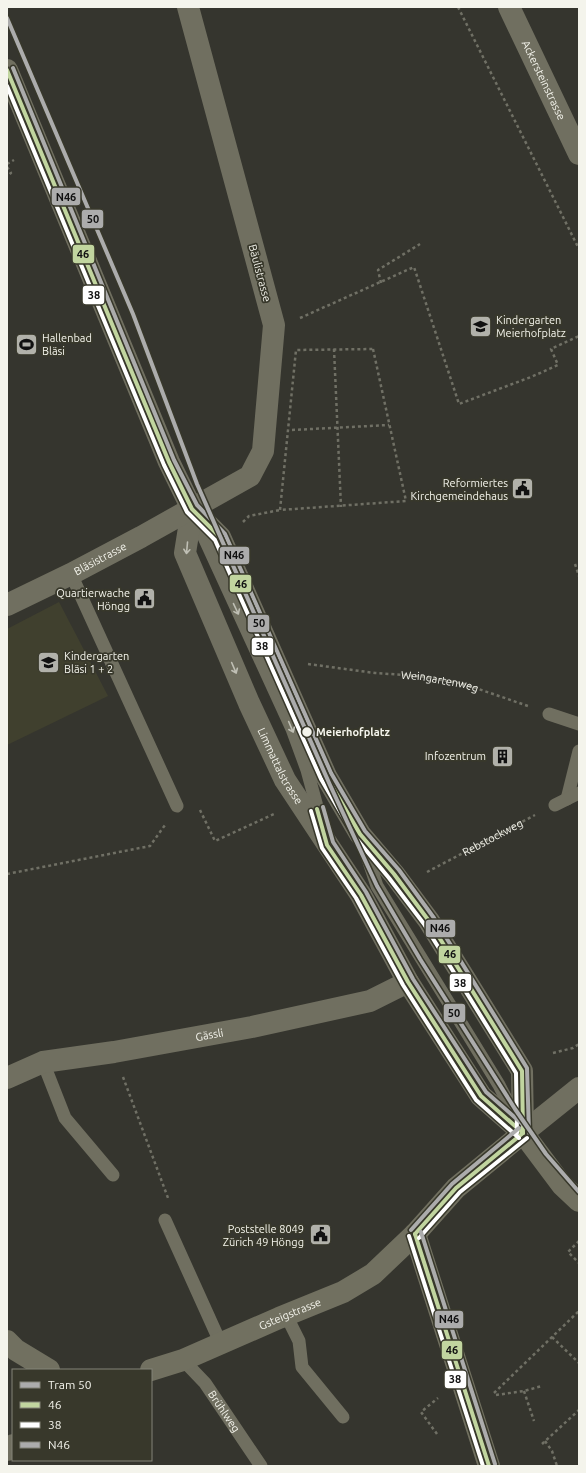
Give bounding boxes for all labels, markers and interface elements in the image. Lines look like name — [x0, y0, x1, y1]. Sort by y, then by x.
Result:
street label: Ackersteinstrasse — [520, 38, 568, 122]
line badge: N46 — [51, 187, 81, 206]
text: N46 — [56, 191, 76, 203]
line badge: 50 — [81, 209, 104, 229]
text: 50 — [87, 213, 99, 225]
street label: Bäulistrasse — [247, 243, 273, 303]
line badge: 46 — [72, 244, 95, 264]
text: 46 — [77, 248, 89, 260]
line badge: 38 — [82, 285, 105, 305]
text: 38 — [88, 289, 100, 301]
school or university icon: Kindergarten Meierhofplatz — [467, 313, 493, 339]
place label: Kindergarten Meierhofplatz — [496, 314, 566, 339]
sports icon: Hallenbad Bläsi — [14, 331, 40, 357]
place label: Hallenbad Bläsi — [42, 332, 92, 357]
public building icon: Reformiertes Kirchgemeindehaus — [510, 476, 536, 502]
place label: Reformiertes Kirchgemeindehaus — [410, 477, 508, 502]
street label: Bläsistrasse — [72, 540, 128, 577]
one-way arrow — [183, 541, 190, 554]
line badge: N46 — [219, 546, 250, 565]
text: N46 — [224, 549, 244, 561]
line badge: 46 — [229, 574, 252, 593]
text: 46 — [235, 578, 247, 590]
public building icon: Quartierwache Höngg — [132, 586, 158, 612]
place label: Quartierwache Höngg — [56, 587, 130, 612]
one-way arrow — [233, 603, 240, 615]
line badge: 50 — [247, 614, 270, 633]
text: 50 — [253, 617, 265, 629]
line badge: 38 — [251, 637, 274, 656]
text: 38 — [256, 640, 268, 652]
school or university icon: Kindergarten Bläsi 1 + 2 — [36, 649, 62, 675]
place label: Kindergarten Bläsi 1 + 2 — [64, 650, 129, 675]
one-way arrow — [231, 661, 238, 673]
street label: Weingartenweg — [401, 669, 480, 695]
one-way arrow — [287, 721, 295, 733]
marker: Meierhofplatz — [300, 725, 314, 739]
street label: Limmattalstrasse — [255, 726, 305, 806]
place label: Meierhofplatz — [316, 726, 390, 738]
building icon: Infozentrum — [489, 743, 515, 769]
place label: Infozentrum — [425, 750, 486, 762]
street label: Rebstockweg — [460, 817, 525, 858]
line badge: N46 — [425, 919, 456, 938]
text: N46 — [430, 922, 450, 934]
line badge: 46 — [438, 945, 461, 964]
text: 46 — [444, 948, 456, 960]
line badge: 38 — [449, 973, 472, 992]
text: 38 — [454, 977, 466, 989]
line badge: 50 — [443, 1003, 466, 1023]
text: 50 — [448, 1007, 460, 1019]
street label: Gässli — [194, 1026, 224, 1043]
public building icon: Poststelle 8049 Zürich 49 Höngg — [307, 1222, 333, 1248]
place label: Poststelle 8049 Zürich 49 Höngg — [223, 1223, 304, 1248]
street label: Gsteigstrasse — [257, 1296, 323, 1332]
line badge: N46 — [434, 1310, 464, 1329]
text: N46 — [439, 1313, 459, 1325]
line badge: 46 — [441, 1340, 463, 1360]
text: 46 — [446, 1344, 458, 1356]
legend — [12, 1369, 152, 1461]
line badge: 38 — [444, 1370, 467, 1389]
text: 38 — [449, 1373, 461, 1385]
text: Tram 50 — [48, 1378, 92, 1391]
street label: Brühlweg — [206, 1388, 242, 1434]
text: 46 — [48, 1398, 62, 1411]
text: 38 — [48, 1418, 62, 1431]
text: N46 — [48, 1438, 70, 1451]

